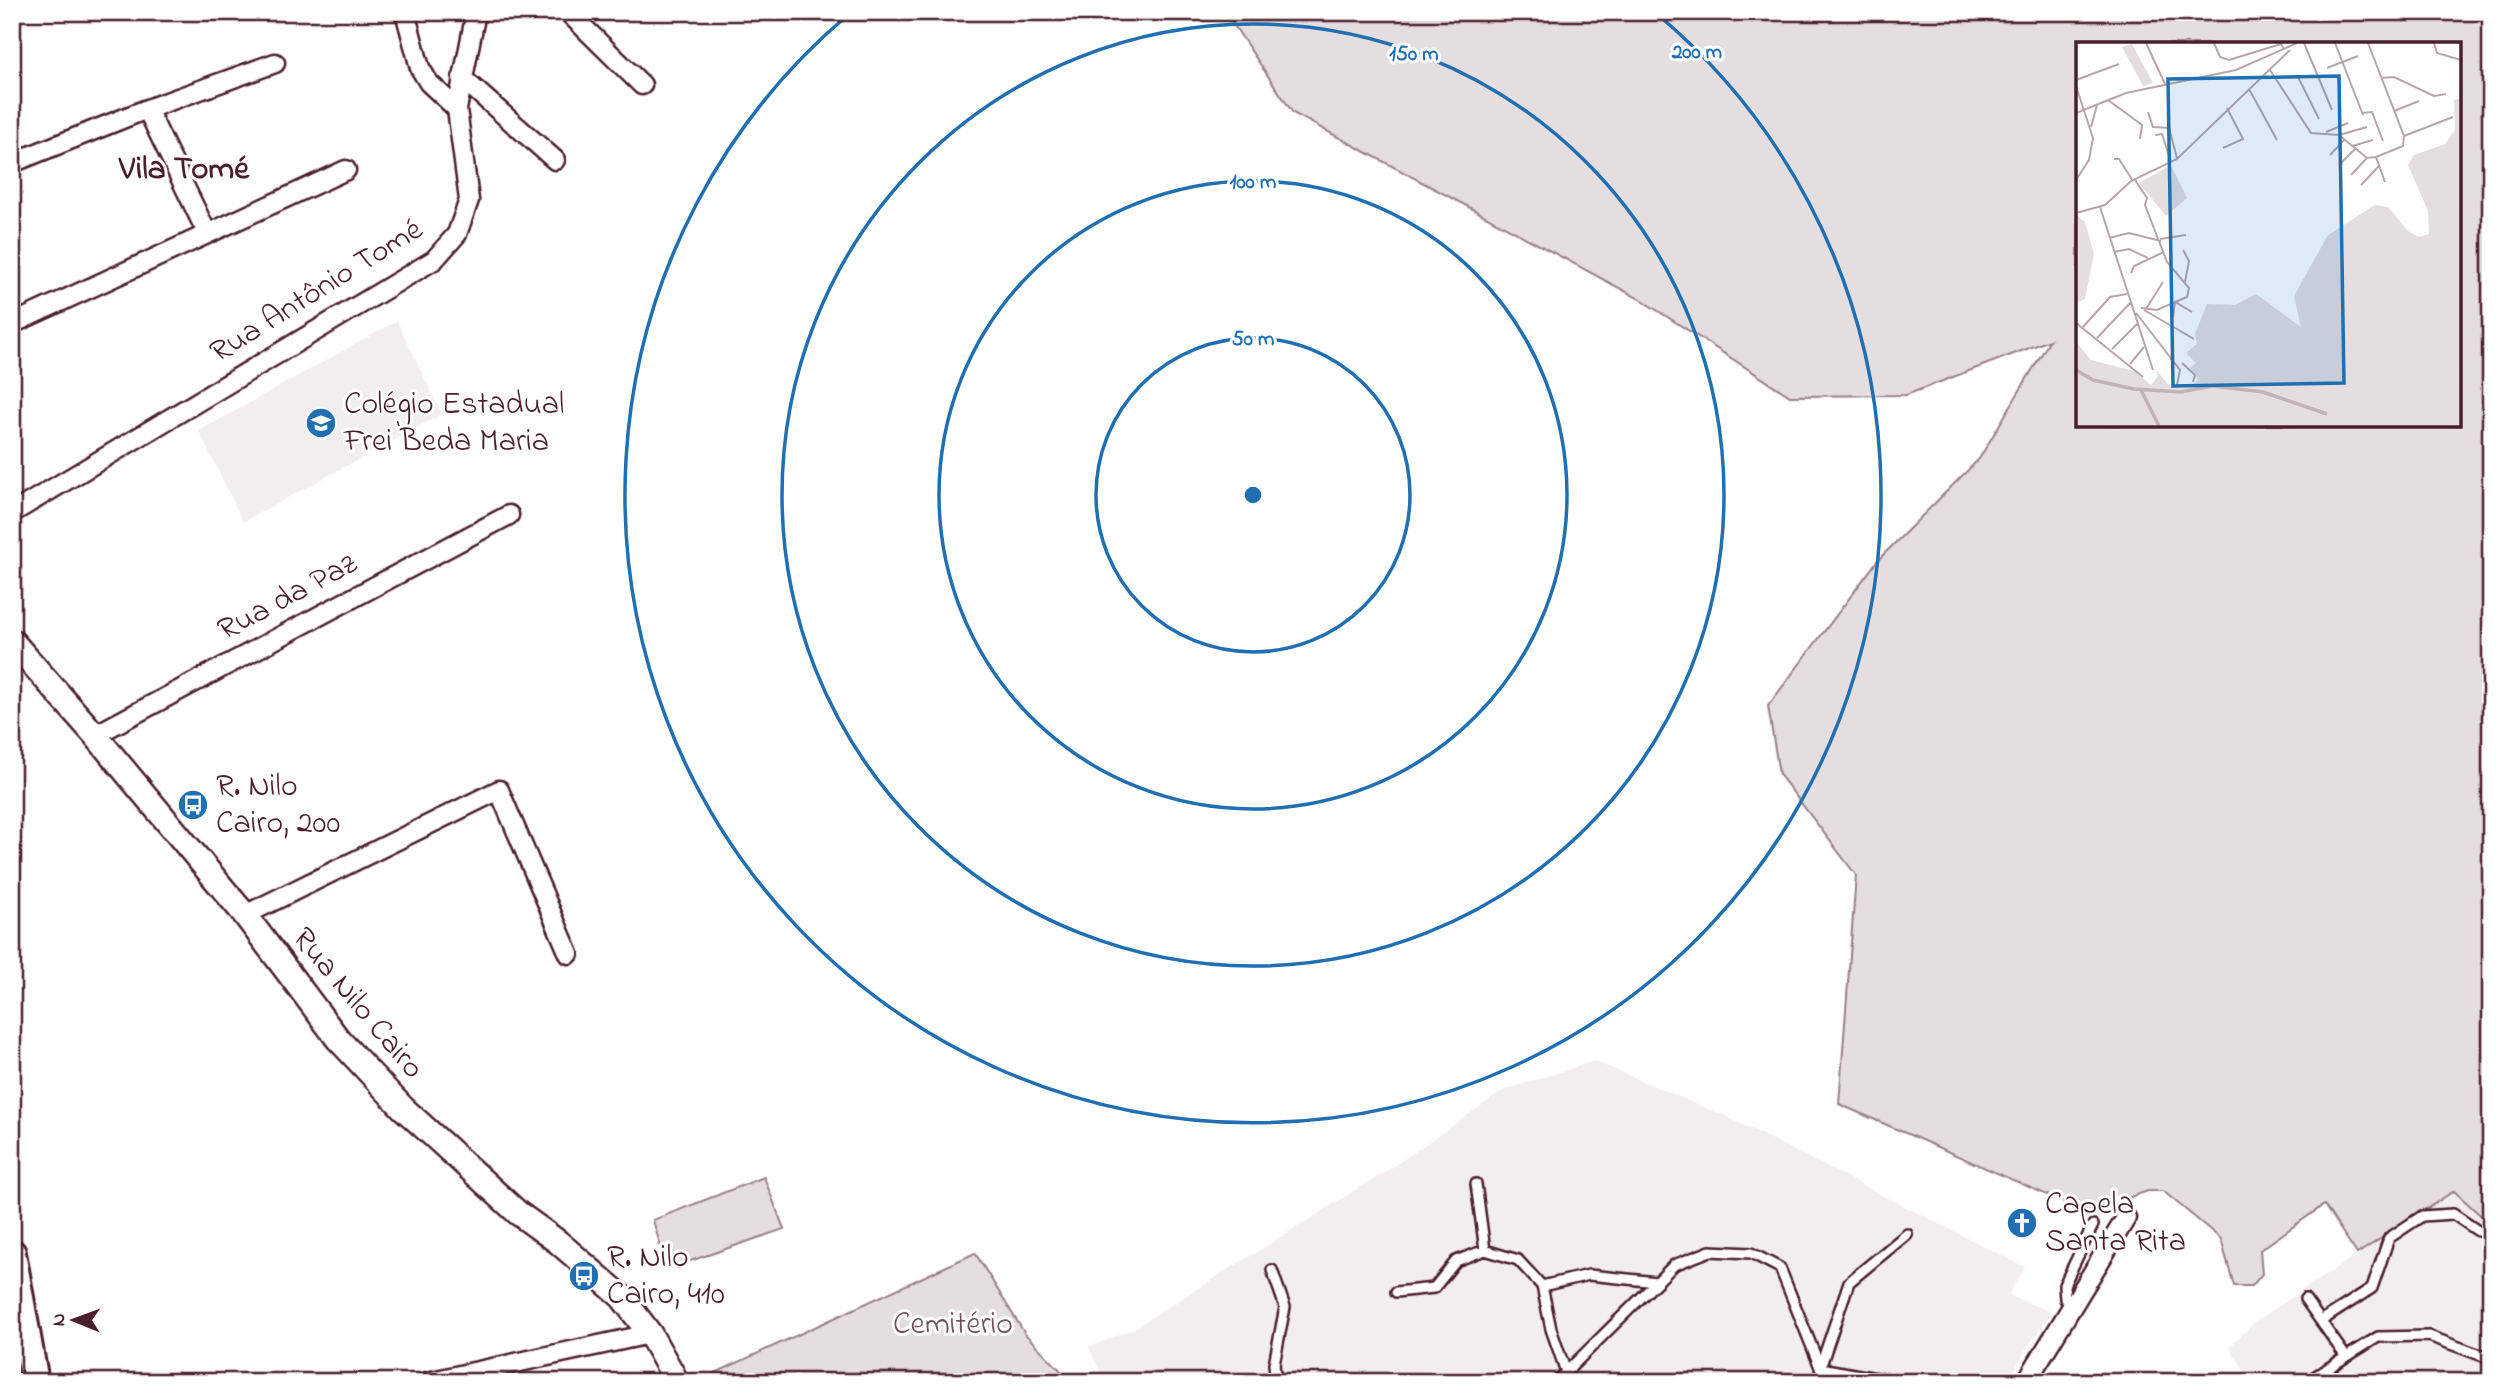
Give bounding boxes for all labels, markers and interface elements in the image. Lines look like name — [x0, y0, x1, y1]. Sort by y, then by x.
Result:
text: 200 m — [1671, 38, 1722, 68]
text: 150 m — [1389, 40, 1439, 70]
inset map — [2076, 42, 2461, 427]
district label: Vila Tomé — [118, 146, 250, 194]
text: 100 m — [1230, 168, 1276, 198]
street label: Rua Antônio Tomé — [201, 207, 433, 376]
text: 50 m — [1232, 325, 1274, 355]
place label: Colégio Estadual Frei Beda Maria — [343, 382, 564, 466]
school or university icon: Colégio Estadual Frei Beda Maria — [304, 406, 338, 440]
centre of rings — [1241, 483, 1265, 507]
street label: Rua da Paz — [210, 541, 367, 654]
place label: R. Nilo Cairo, 200 — [216, 764, 340, 848]
bus stop icon: R. Nilo Cairo, 200 — [176, 788, 210, 822]
street label: Rua Nilo Cairo — [279, 918, 435, 1090]
place label: Capela Santa Rita — [2045, 1182, 2186, 1266]
church icon: Capela Santa Rita — [2005, 1206, 2039, 1240]
place label: R. Nilo Cairo, 410 — [607, 1235, 725, 1319]
bus stop icon: R. Nilo Cairo, 410 — [567, 1259, 601, 1293]
north arrow — [38, 1286, 108, 1356]
park label: Cemitério — [893, 1302, 1013, 1349]
text: N — [46, 1313, 73, 1326]

